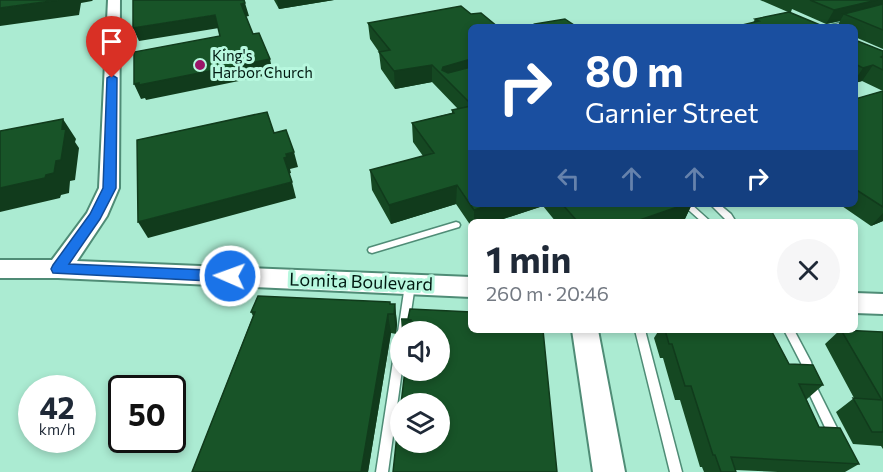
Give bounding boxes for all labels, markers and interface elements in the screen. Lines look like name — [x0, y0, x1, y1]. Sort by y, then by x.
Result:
pin — [86, 16, 137, 78]
icon: arrive — [95, 25, 128, 58]
text: 80 m — [585, 44, 684, 96]
place label: King's Harbor Church — [212, 46, 313, 81]
icon: right — [486, 48, 564, 126]
marker: King's Harbor Church — [193, 58, 207, 72]
text: Garnier Street — [585, 96, 759, 129]
icon: left — [552, 162, 585, 195]
icon: ahead — [615, 162, 648, 195]
icon: ahead — [678, 162, 711, 195]
icon: right — [741, 162, 774, 195]
text: 1 min — [486, 236, 571, 280]
button: close — [777, 239, 840, 302]
position arrow — [198, 244, 262, 308]
street label: Lomita Boulevard — [289, 268, 433, 295]
text: 260 m · 20:46 — [486, 281, 609, 305]
map controls — [390, 321, 450, 453]
button: sound — [390, 321, 450, 381]
speed limit sign: 50 — [108, 375, 186, 453]
text: 42 — [39, 388, 75, 425]
button: layers — [390, 393, 450, 453]
text: km/h — [39, 420, 75, 438]

